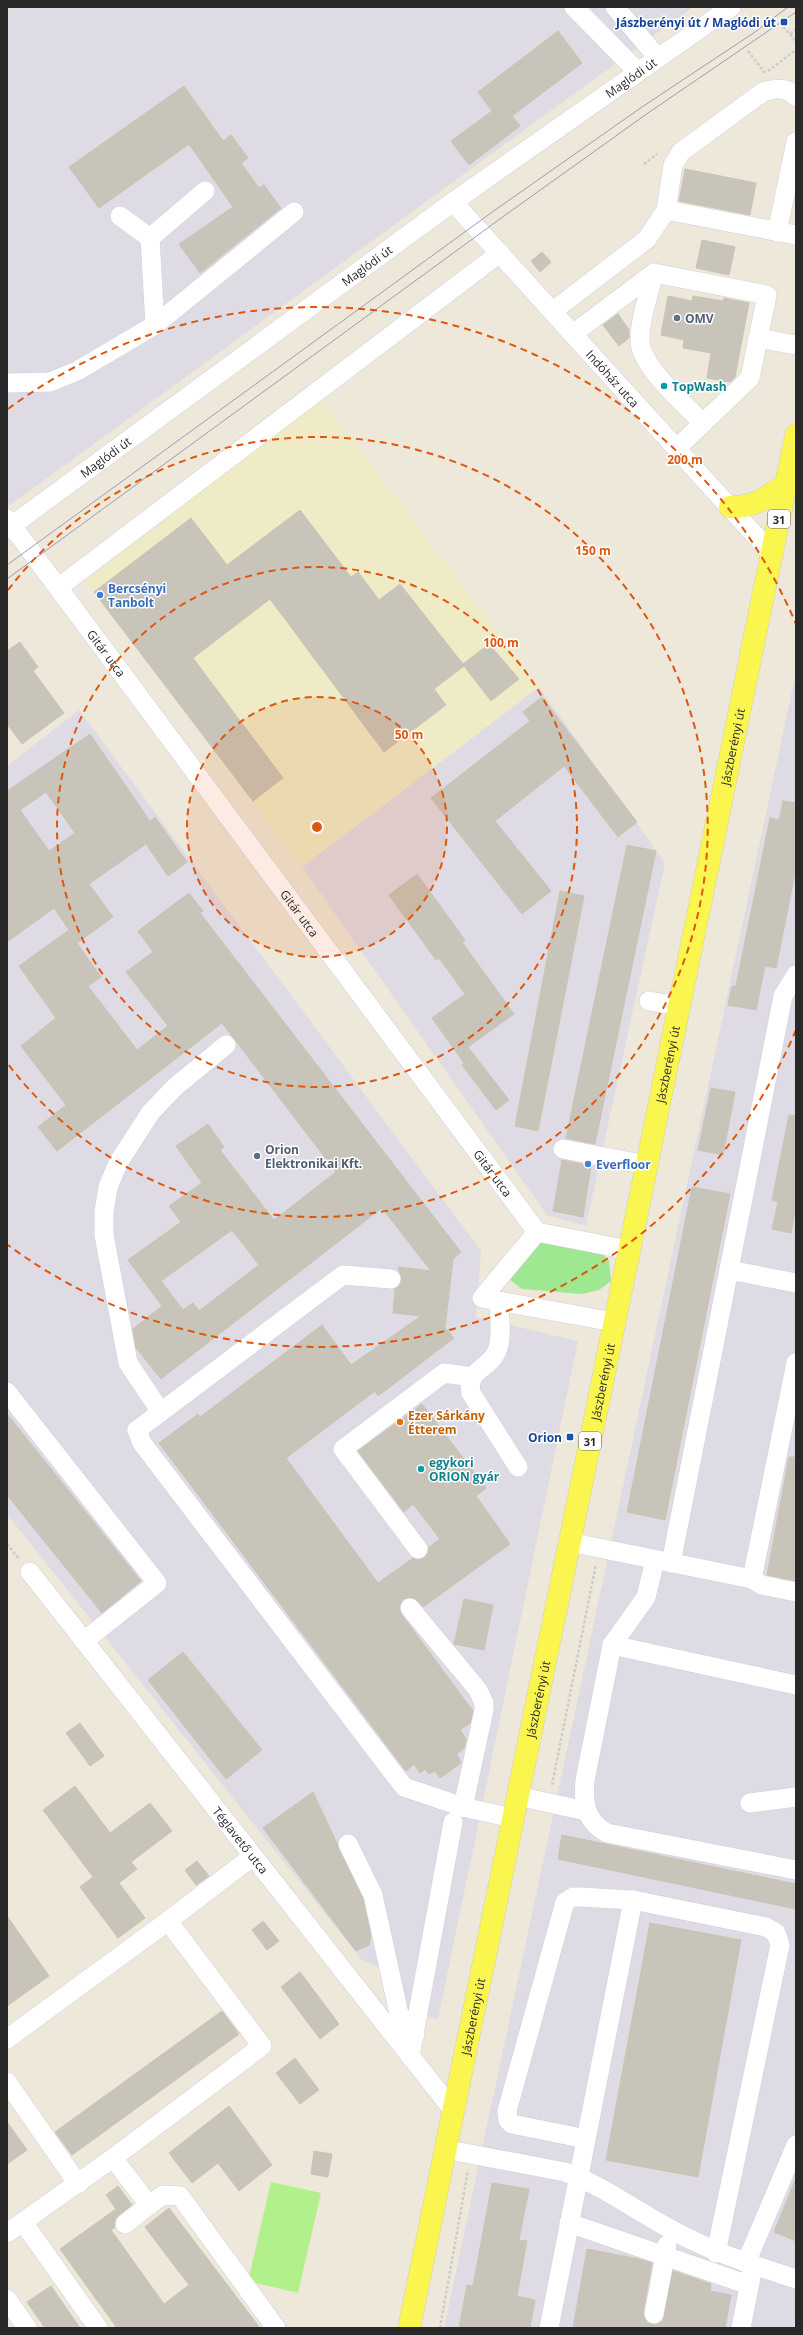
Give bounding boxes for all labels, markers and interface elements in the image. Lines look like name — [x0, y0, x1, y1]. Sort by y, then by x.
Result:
place label: Jászberényi út / Maglódi út — [615, 14, 776, 31]
marker: Jászberényi út / Maglódi út — [779, 17, 789, 27]
street label: Maglódi út — [601, 53, 660, 101]
street label: Maglódi út — [338, 241, 396, 290]
place label: OMV — [685, 310, 714, 327]
marker: OMV — [672, 313, 682, 323]
street label: Indóház utca — [582, 346, 643, 411]
place label: TopWash — [672, 378, 727, 395]
marker: TopWash — [659, 381, 669, 391]
street label: Maglódi út — [76, 432, 134, 481]
text: 200 m — [667, 451, 703, 468]
road number: 31 — [768, 510, 790, 528]
text: 150 m — [575, 542, 611, 559]
place label: Bercsényi Tanbolt — [108, 580, 166, 611]
marker: Bercsényi Tanbolt — [95, 590, 105, 600]
street label: Gitár utca — [83, 626, 130, 680]
text: 100 m — [483, 634, 519, 651]
street label: Jászberényi út — [716, 707, 748, 788]
text: 50 m — [395, 726, 423, 743]
centre of rings — [310, 820, 324, 834]
street label: Gitár utca — [277, 886, 323, 940]
street label: Jászberényi út — [651, 1024, 684, 1105]
place label: Orion Elektronikai Kft. — [265, 1141, 362, 1172]
street label: Gitár utca — [470, 1146, 516, 1200]
marker: Orion Elektronikai Kft. — [252, 1151, 262, 1161]
place label: Everfloor — [596, 1156, 651, 1173]
marker: Everfloor — [583, 1159, 593, 1169]
street label: Jászberényi út — [586, 1342, 619, 1423]
place label: Ezer Sárkány Étterem — [408, 1407, 485, 1438]
marker: Ezer Sárkány Étterem — [395, 1417, 405, 1427]
place label: Orion — [528, 1429, 562, 1446]
marker: Orion — [565, 1432, 575, 1442]
road number: 31 — [579, 1432, 601, 1450]
place label: egykori ORION gyár — [429, 1454, 500, 1485]
marker: egykori ORION gyár — [416, 1464, 426, 1474]
street label: Jászberényi út — [521, 1659, 554, 1740]
street label: Téglavető utca — [209, 1803, 272, 1877]
street label: Jászberényi út — [456, 1976, 489, 2057]

